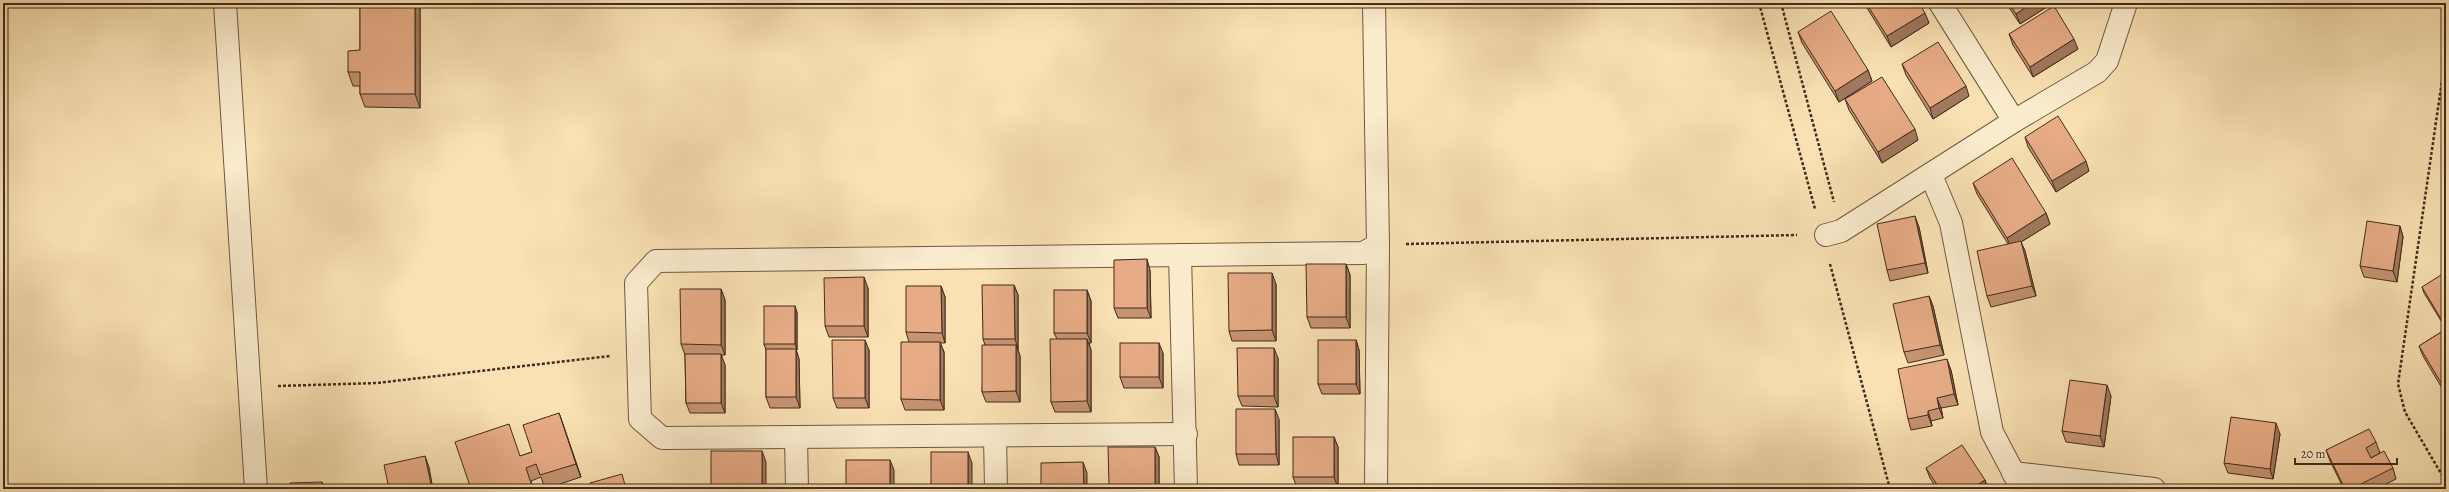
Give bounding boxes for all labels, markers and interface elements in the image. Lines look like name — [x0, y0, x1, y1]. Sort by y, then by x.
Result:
scale bar — [2295, 440, 2397, 466]
text: 20 m — [2301, 446, 2325, 462]

